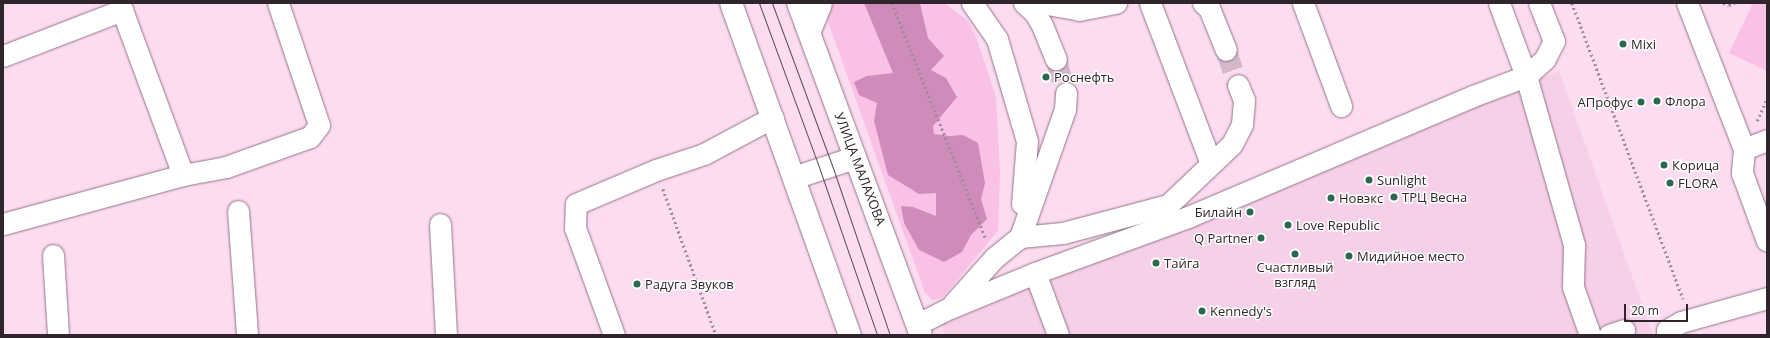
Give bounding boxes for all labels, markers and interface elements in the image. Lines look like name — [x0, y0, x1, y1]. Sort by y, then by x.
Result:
place label: Mixi — [1631, 36, 1656, 52]
marker: Mixi — [1618, 39, 1628, 49]
place label: Роснефть — [1054, 69, 1114, 85]
marker: Роснефть — [1041, 72, 1051, 82]
place label: Флора — [1665, 93, 1706, 109]
place label: АПрофус — [1578, 94, 1633, 110]
marker: Флора — [1652, 96, 1662, 106]
marker: АПрофус — [1636, 97, 1646, 107]
street label: УЛИЦА МАЛАХОВА — [831, 110, 889, 228]
place label: Корица — [1672, 157, 1719, 173]
marker: Корица — [1659, 160, 1669, 170]
place label: Sunlight — [1377, 172, 1426, 188]
marker: Sunlight — [1364, 175, 1374, 185]
place label: FLORA — [1678, 175, 1718, 191]
marker: FLORA — [1665, 178, 1675, 188]
place label: ТРЦ Весна — [1402, 189, 1467, 205]
place label: Новэкс — [1339, 190, 1383, 206]
marker: ТРЦ Весна — [1389, 192, 1399, 202]
marker: Новэкс — [1326, 193, 1336, 203]
place label: Билайн — [1195, 204, 1242, 220]
marker: Билайн — [1245, 207, 1255, 217]
place label: Love Republic — [1296, 217, 1380, 233]
marker: Love Republic — [1283, 220, 1293, 230]
place label: Q Partner — [1194, 230, 1253, 246]
marker: Q Partner — [1256, 233, 1266, 243]
place label: Мидийное место — [1357, 248, 1465, 264]
marker: Счастливый взгляд — [1290, 249, 1300, 259]
marker: Мидийное место — [1344, 251, 1354, 261]
place label: Тайга — [1164, 255, 1199, 271]
marker: Тайга — [1151, 258, 1161, 268]
place label: Счастливый взгляд — [1256, 260, 1334, 291]
place label: Радуга Звуков — [645, 276, 734, 292]
marker: Радуга Звуков — [632, 279, 642, 289]
scale bar — [1626, 296, 1690, 322]
text: 20 m — [1631, 302, 1659, 319]
place label: Kennedy's — [1210, 303, 1272, 319]
marker: Kennedy's — [1197, 306, 1207, 316]

